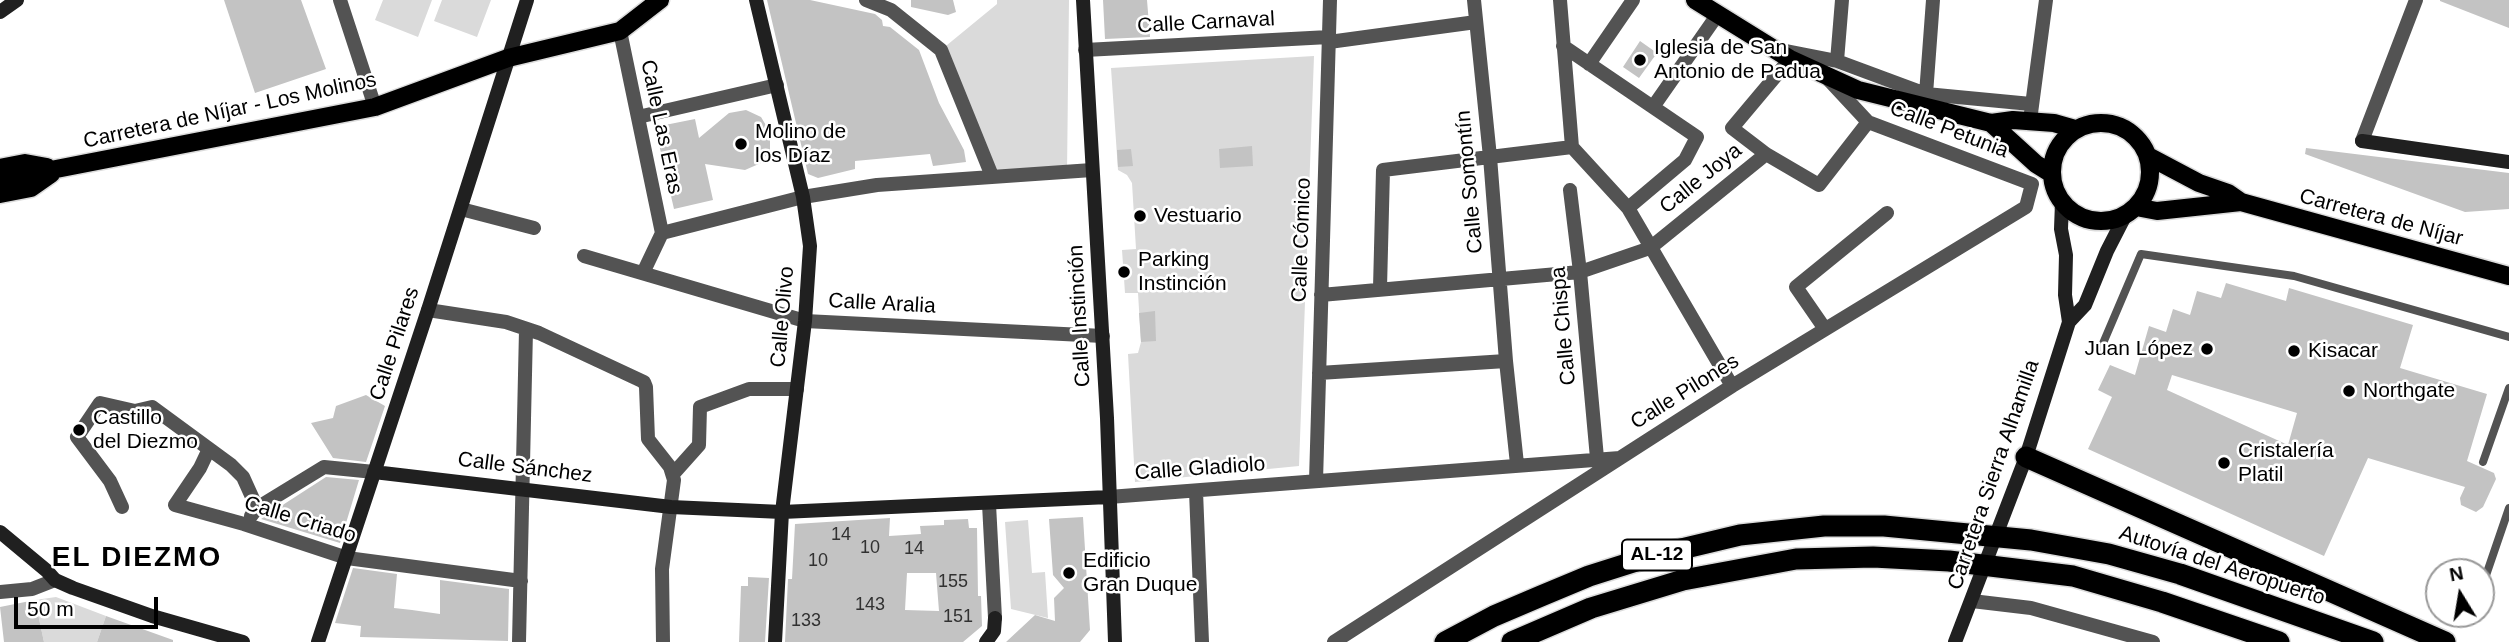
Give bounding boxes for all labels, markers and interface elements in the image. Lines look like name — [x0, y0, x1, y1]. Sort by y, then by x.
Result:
street label: Calle Carnaval — [1137, 7, 1275, 39]
place label: Iglesia de San Antonio de Padua — [1654, 35, 1821, 85]
marker: Iglesia de San Antonio de Padua — [1632, 52, 1648, 68]
street label: Calle Las Eras — [634, 58, 688, 196]
street label: Carretera de Níjar - Los Molinos — [81, 68, 379, 154]
street label: Calle Petunia — [1886, 96, 2012, 164]
street label: Calle Somontín — [1451, 109, 1489, 255]
place label: Molino de los Díaz — [755, 119, 846, 169]
marker: Molino de los Díaz — [733, 136, 749, 152]
street label: Calle Joya — [1655, 138, 1747, 220]
street label: Calle Cómico — [1287, 177, 1317, 303]
street label: Carretera de Níjar — [2297, 184, 2465, 252]
place label: Vestuario — [1154, 203, 1242, 229]
marker: Vestuario — [1132, 208, 1148, 224]
street label: Calle Instinción — [1064, 244, 1096, 388]
place label: Parking Instinción — [1138, 247, 1227, 297]
marker: Parking Instinción — [1116, 264, 1132, 280]
street label: Calle Olivo — [766, 265, 800, 369]
street label: Calle Chispa — [1546, 266, 1582, 386]
street label: Calle Pilares — [365, 284, 425, 404]
street label: Calle Aralia — [828, 289, 936, 319]
place label: Juan López — [2084, 336, 2193, 362]
place label: Kisacar — [2308, 338, 2378, 364]
marker: Juan López — [2199, 341, 2215, 357]
marker: Kisacar — [2286, 343, 2302, 359]
street label: Calle Pilones — [1626, 349, 1744, 435]
street label: Carretera Sierra Alhamilla — [1943, 357, 2045, 593]
place label: Northgate — [2363, 378, 2455, 404]
marker: Northgate — [2341, 383, 2357, 399]
place label: Castillo del Diezmo — [93, 405, 198, 455]
marker: Castillo del Diezmo — [71, 422, 87, 438]
place label: Cristalería Platil — [2238, 438, 2334, 488]
street label: Calle Sánchez — [456, 447, 594, 489]
street label: Calle Gladiolo — [1134, 452, 1266, 486]
marker: Cristalería Platil — [2216, 455, 2232, 471]
street label: Calle Criado — [241, 491, 359, 549]
street label: Autovía del Aeropuerto — [2116, 521, 2328, 611]
house number: 14 — [831, 524, 851, 546]
house number: 10 — [860, 537, 880, 559]
house number: 14 — [904, 538, 924, 560]
road number: AL-12 — [1622, 540, 1692, 570]
district label: EL DIEZMO — [53, 541, 221, 575]
place label: Edificio Gran Duque — [1083, 548, 1197, 598]
house number: 10 — [808, 550, 828, 572]
north arrow — [2425, 558, 2495, 628]
text: N — [2448, 562, 2465, 585]
marker: Edificio Gran Duque — [1061, 565, 1077, 581]
house number: 155 — [938, 571, 968, 593]
scale bar — [18, 582, 161, 626]
house number: 143 — [855, 594, 885, 616]
text: 50 m — [27, 597, 74, 620]
house number: 151 — [943, 606, 973, 628]
house number: 133 — [791, 610, 821, 632]

